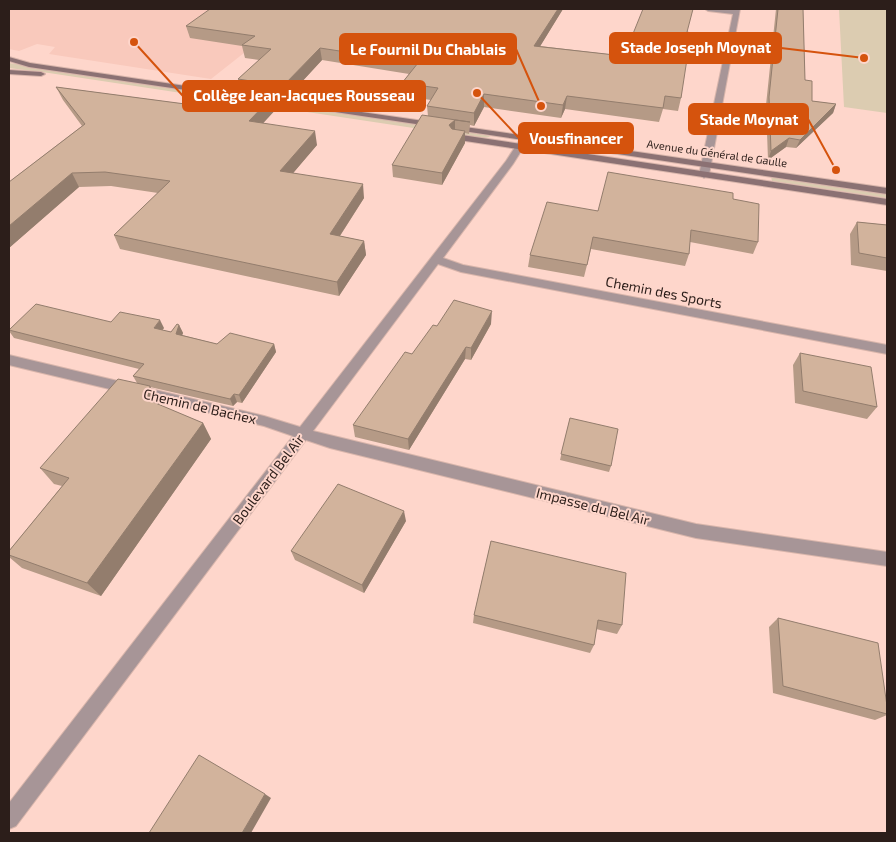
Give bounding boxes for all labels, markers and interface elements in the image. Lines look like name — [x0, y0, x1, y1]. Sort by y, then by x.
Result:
callout: Stade Joseph Moynat — [610, 33, 781, 63]
callout: Le Fournil Du Chablais — [340, 34, 516, 64]
text: Stade Joseph Moynat — [621, 38, 771, 57]
text: Le Fournil Du Chablais — [350, 40, 506, 58]
callout: Collège Jean-Jacques Rousseau — [183, 81, 425, 111]
text: Collège Jean-Jacques Rousseau — [193, 86, 415, 104]
callout: Stade Moynat — [689, 104, 808, 134]
text: Stade Moynat — [700, 110, 798, 129]
callout: Vousfinancer — [519, 123, 633, 153]
text: Vousfinancer — [529, 129, 623, 147]
street label: Avenue du Général de Gaulle — [646, 137, 788, 169]
street label: Chemin des Sports — [604, 272, 724, 312]
street label: Chemin de Bachex — [142, 385, 259, 427]
street label: Boulevard Bel Air — [229, 430, 308, 527]
street label: Impasse du Bel Air — [535, 484, 652, 528]

